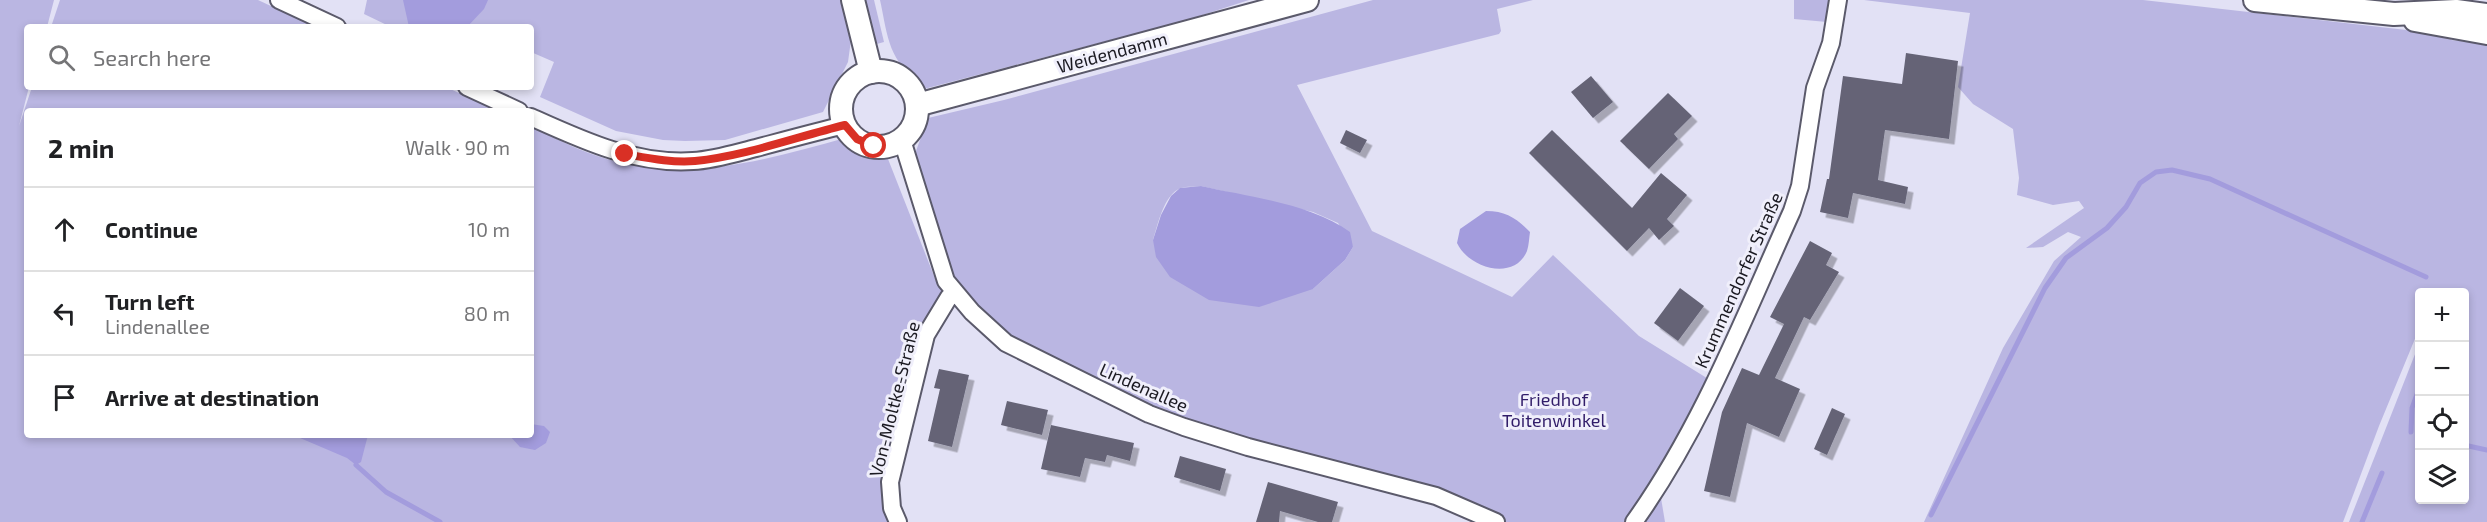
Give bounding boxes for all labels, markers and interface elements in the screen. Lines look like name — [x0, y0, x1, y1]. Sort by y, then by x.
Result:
search box — [24, 24, 534, 90]
street label: Weidendamm — [1055, 27, 1169, 77]
icon: search — [45, 41, 78, 74]
text: Search here — [93, 44, 211, 70]
text: 2 min — [48, 132, 114, 163]
route start — [860, 132, 886, 158]
text: Walk · 90 m — [405, 135, 510, 159]
route end — [611, 140, 637, 166]
street label: Krummendorfer Straße — [1689, 189, 1787, 371]
icon: ahead — [48, 213, 81, 246]
text: Continue — [105, 216, 198, 242]
text: 10 m — [468, 217, 510, 241]
text: Turn left — [105, 288, 194, 314]
map controls — [2415, 288, 2469, 504]
button: + — [2415, 288, 2469, 342]
icon: left — [48, 297, 81, 330]
text: 80 m — [464, 301, 510, 325]
text: Lindenallee — [105, 314, 210, 338]
street label: Von-Moltke-Straße — [864, 319, 924, 479]
button: − — [2415, 342, 2469, 396]
street label: Lindenallee — [1096, 358, 1192, 416]
icon: arrive — [48, 381, 81, 414]
text: Arrive at destination — [105, 384, 319, 410]
park label: Friedhof Toitenwinkel — [1502, 388, 1607, 431]
button: locate — [2415, 396, 2469, 450]
button: layers — [2415, 450, 2469, 504]

